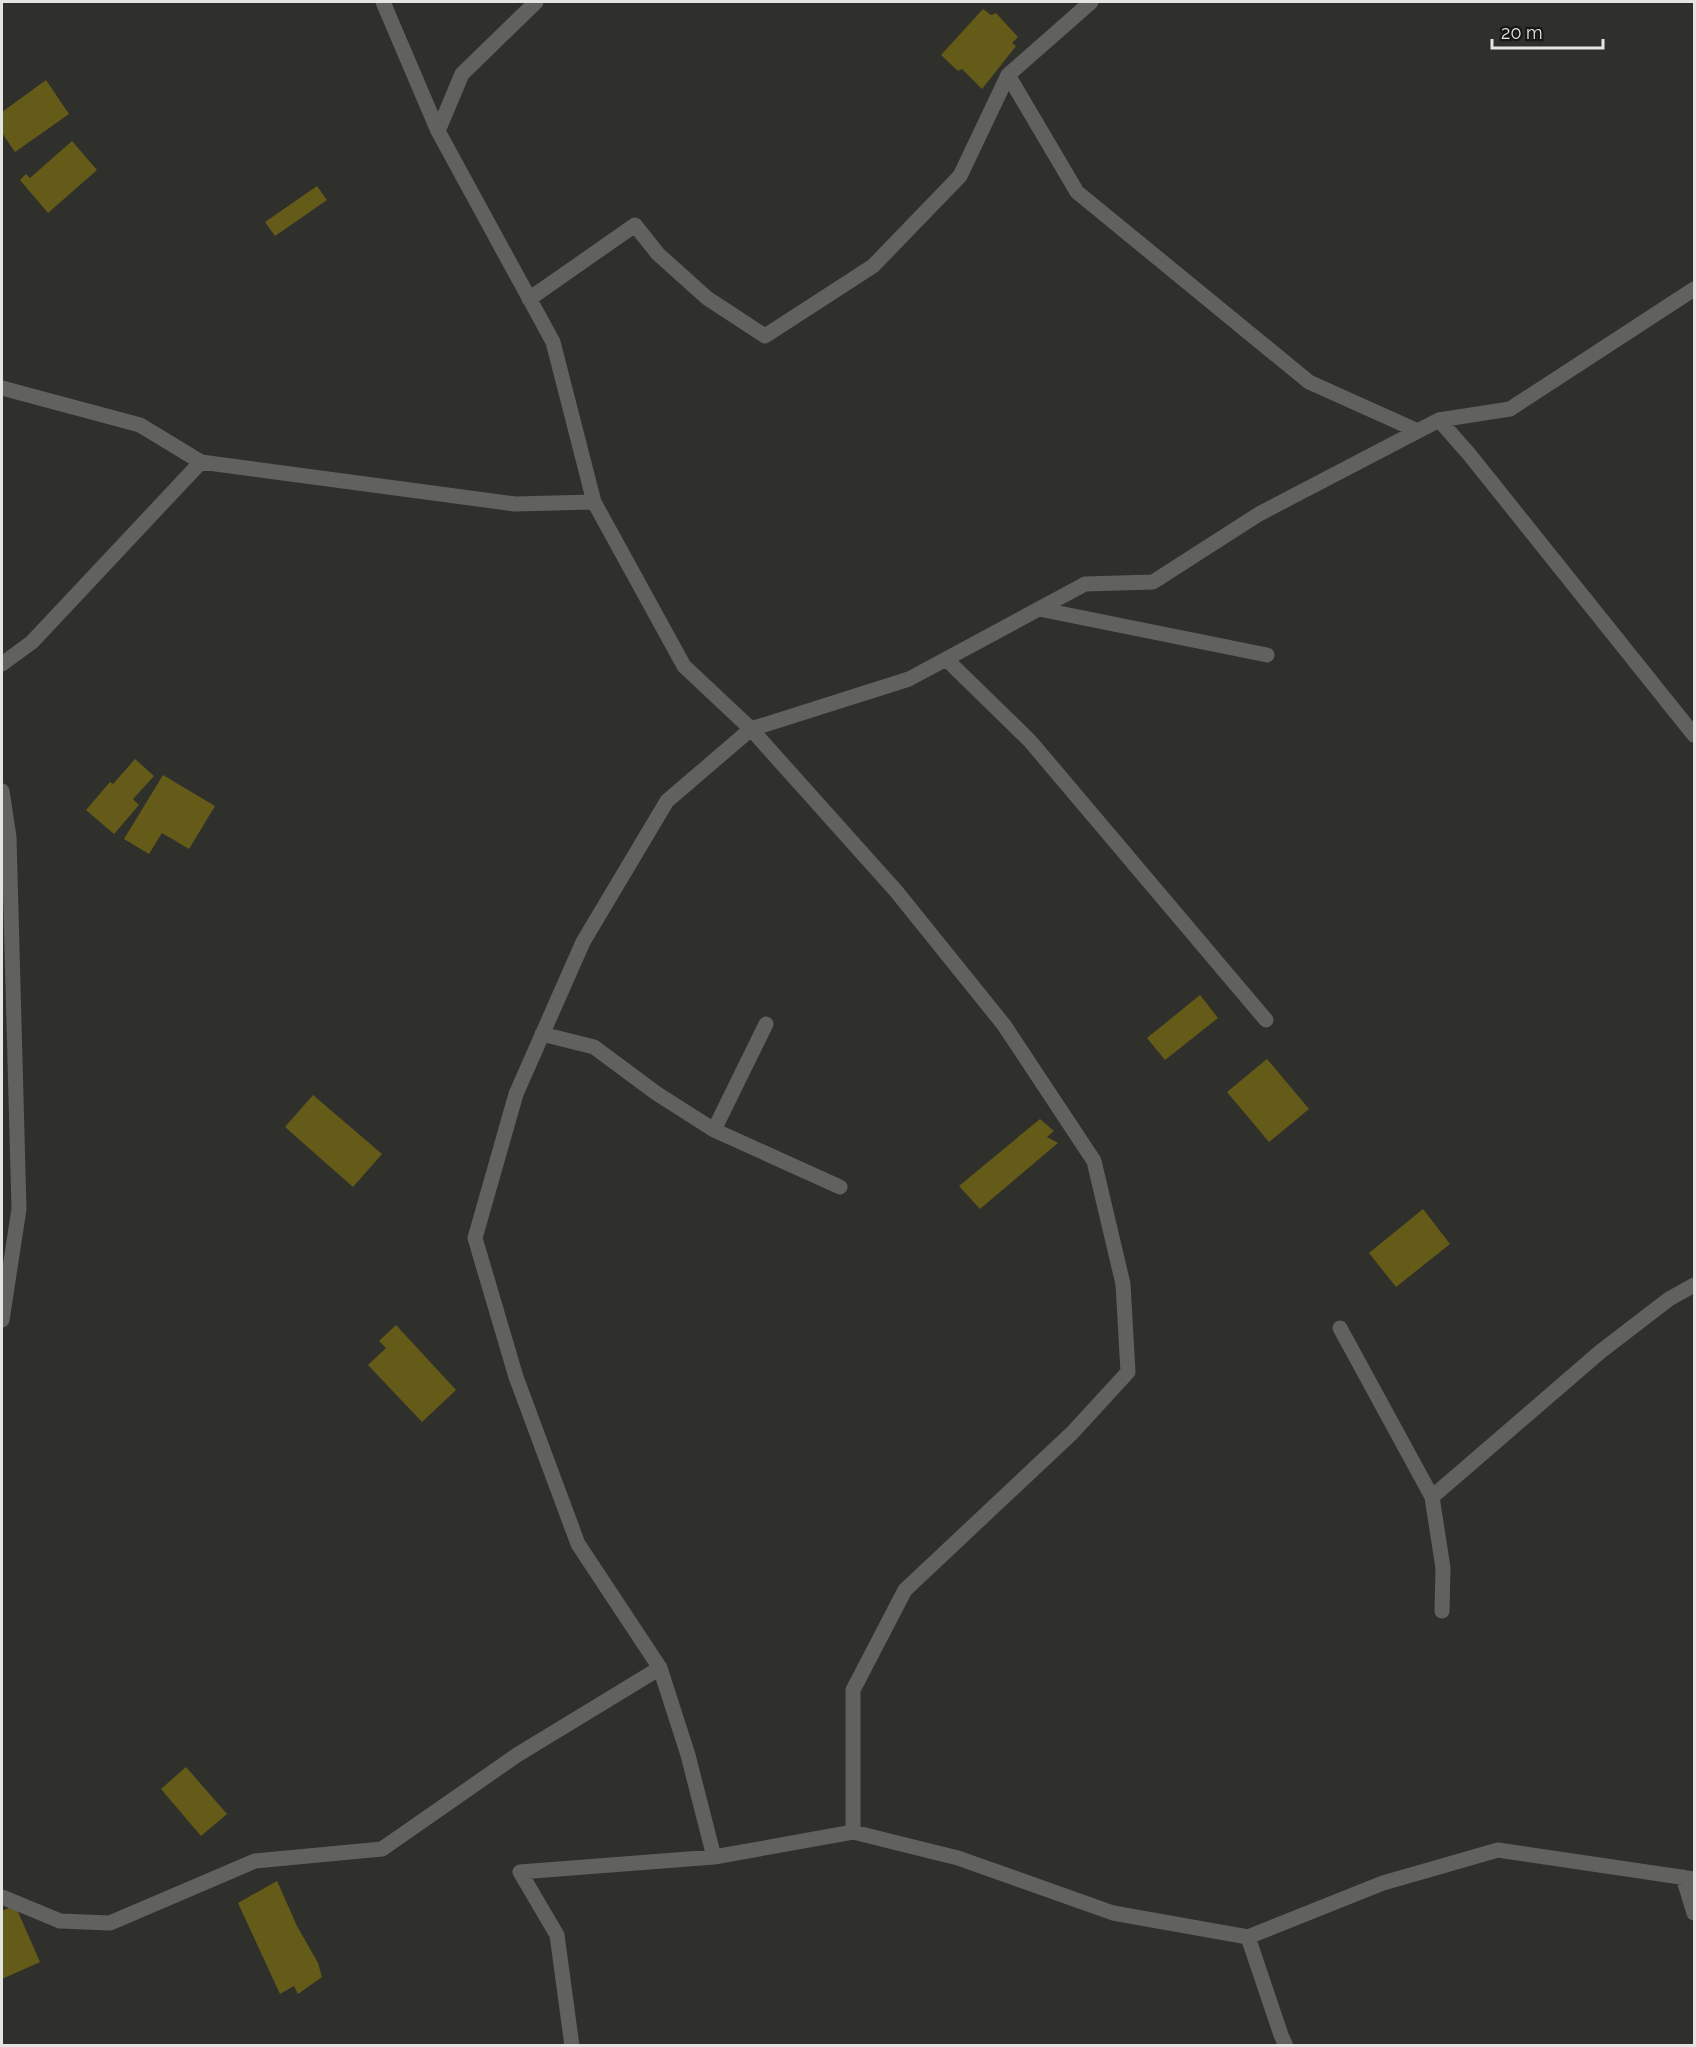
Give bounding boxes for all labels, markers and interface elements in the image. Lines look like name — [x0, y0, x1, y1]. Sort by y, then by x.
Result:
scale bar — [1492, 12, 1603, 50]
text: 20 m — [1501, 22, 1543, 43]

